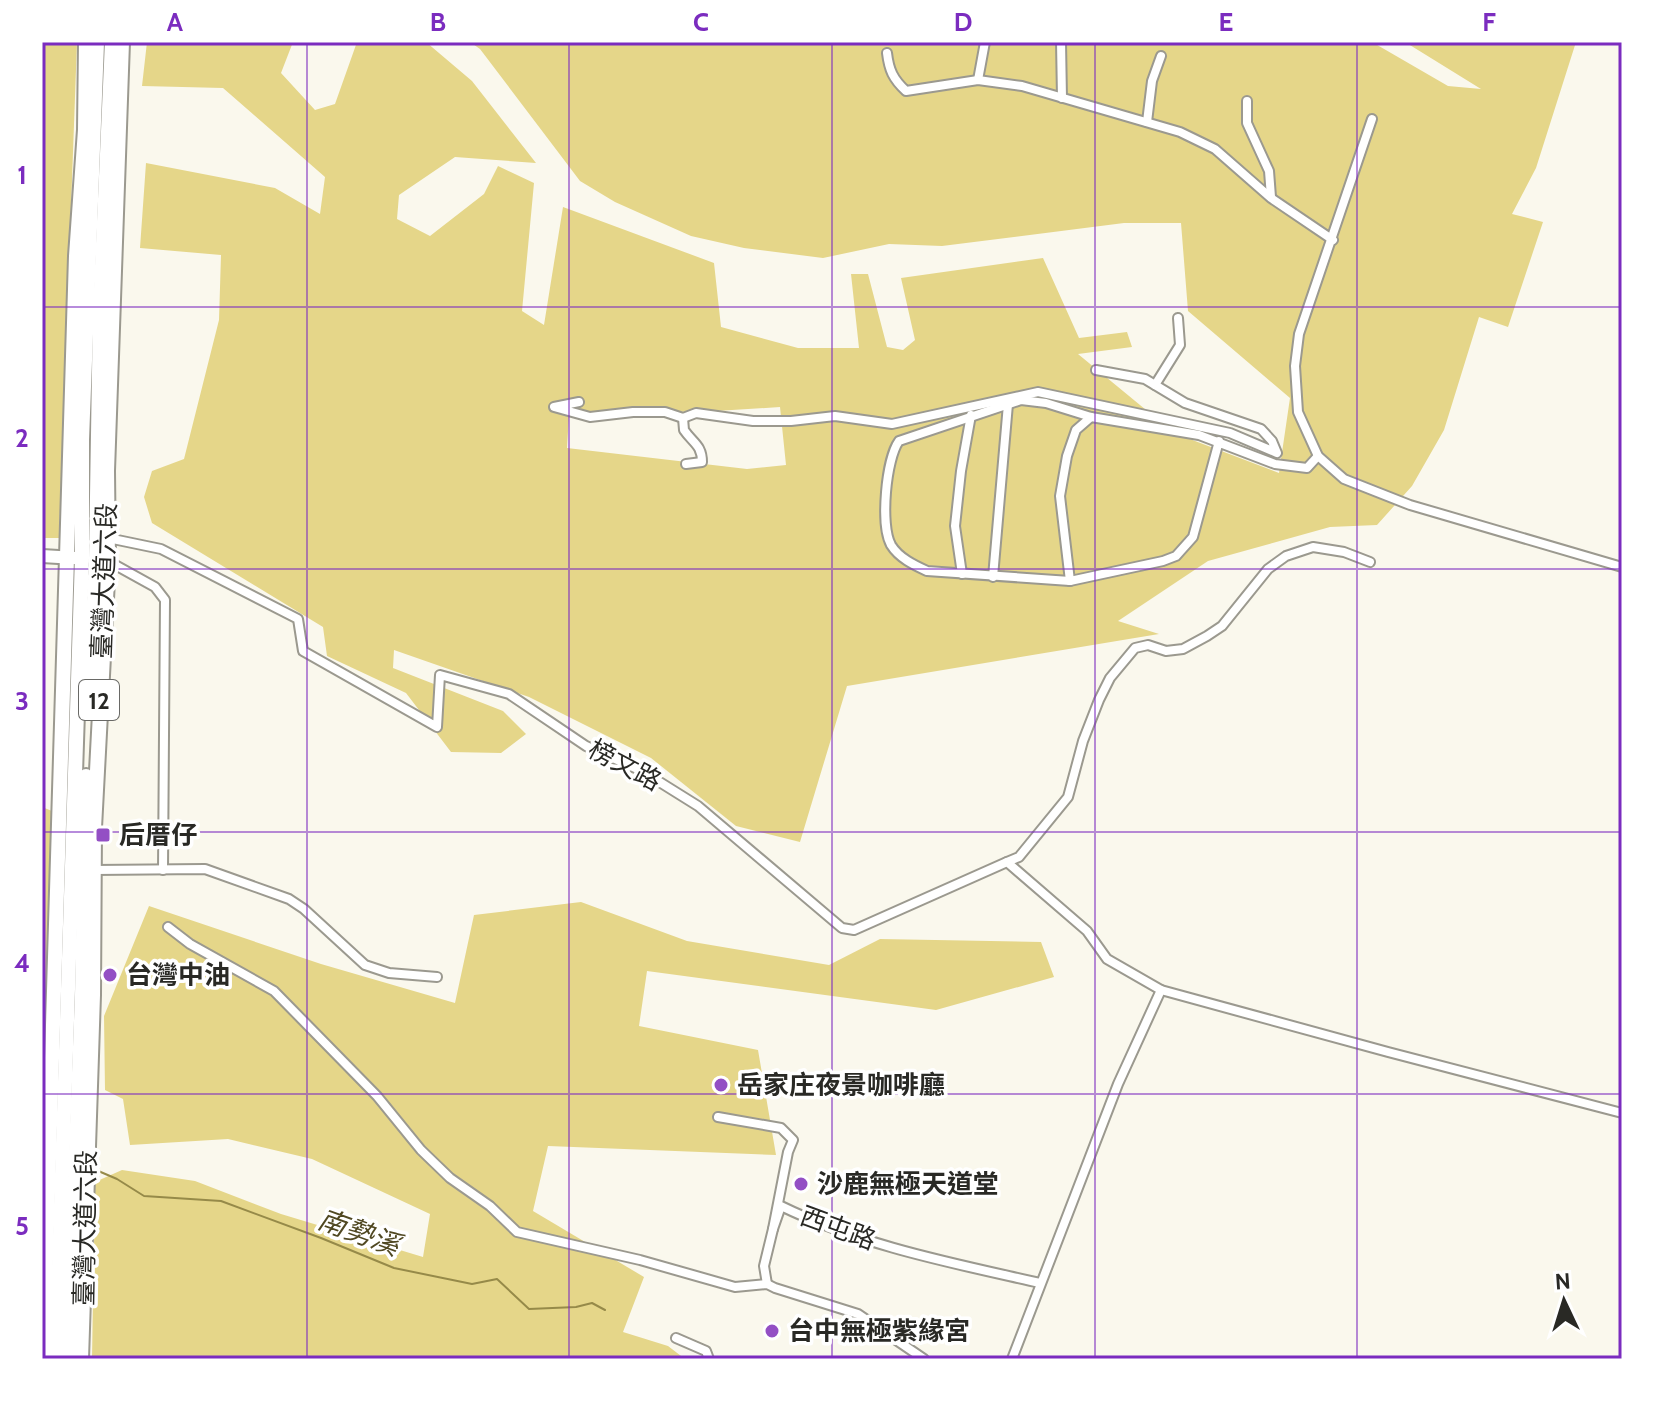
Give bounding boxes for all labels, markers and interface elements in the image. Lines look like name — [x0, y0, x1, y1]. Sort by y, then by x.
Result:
text: A — [167, 6, 184, 38]
text: B — [430, 6, 446, 38]
text: C — [693, 6, 709, 38]
text: D — [954, 6, 972, 38]
text: E — [1219, 6, 1233, 38]
text: F — [1482, 6, 1496, 38]
text: 1 — [17, 159, 27, 191]
text: 2 — [15, 422, 29, 454]
street label: 臺灣大道六段 — [85, 502, 123, 660]
road number: 12 — [79, 680, 119, 720]
text: 3 — [15, 685, 29, 717]
street label: 榜文路 — [583, 733, 667, 797]
place label: 后厝仔 — [119, 819, 197, 851]
marker: 后厝仔 — [94, 826, 112, 844]
text: 4 — [14, 947, 30, 979]
place label: 台灣中油 — [126, 959, 230, 991]
marker: 台灣中油 — [101, 966, 119, 984]
place label: 岳家庄夜景咖啡廳 — [737, 1069, 945, 1101]
marker: 岳家庄夜景咖啡廳 — [712, 1076, 730, 1094]
street label: 臺灣大道六段 — [68, 1150, 102, 1306]
place label: 沙鹿無極天道堂 — [817, 1168, 999, 1200]
marker: 沙鹿無極天道堂 — [792, 1175, 810, 1193]
street label: 西屯路 — [796, 1200, 880, 1256]
water label: 南勢溪 — [314, 1202, 408, 1264]
text: 5 — [15, 1210, 29, 1242]
north arrow — [1524, 1261, 1604, 1341]
text: N — [1554, 1268, 1571, 1296]
place label: 台中無極紫緣宮 — [788, 1315, 970, 1347]
marker: 台中無極紫緣宮 — [763, 1322, 781, 1340]

